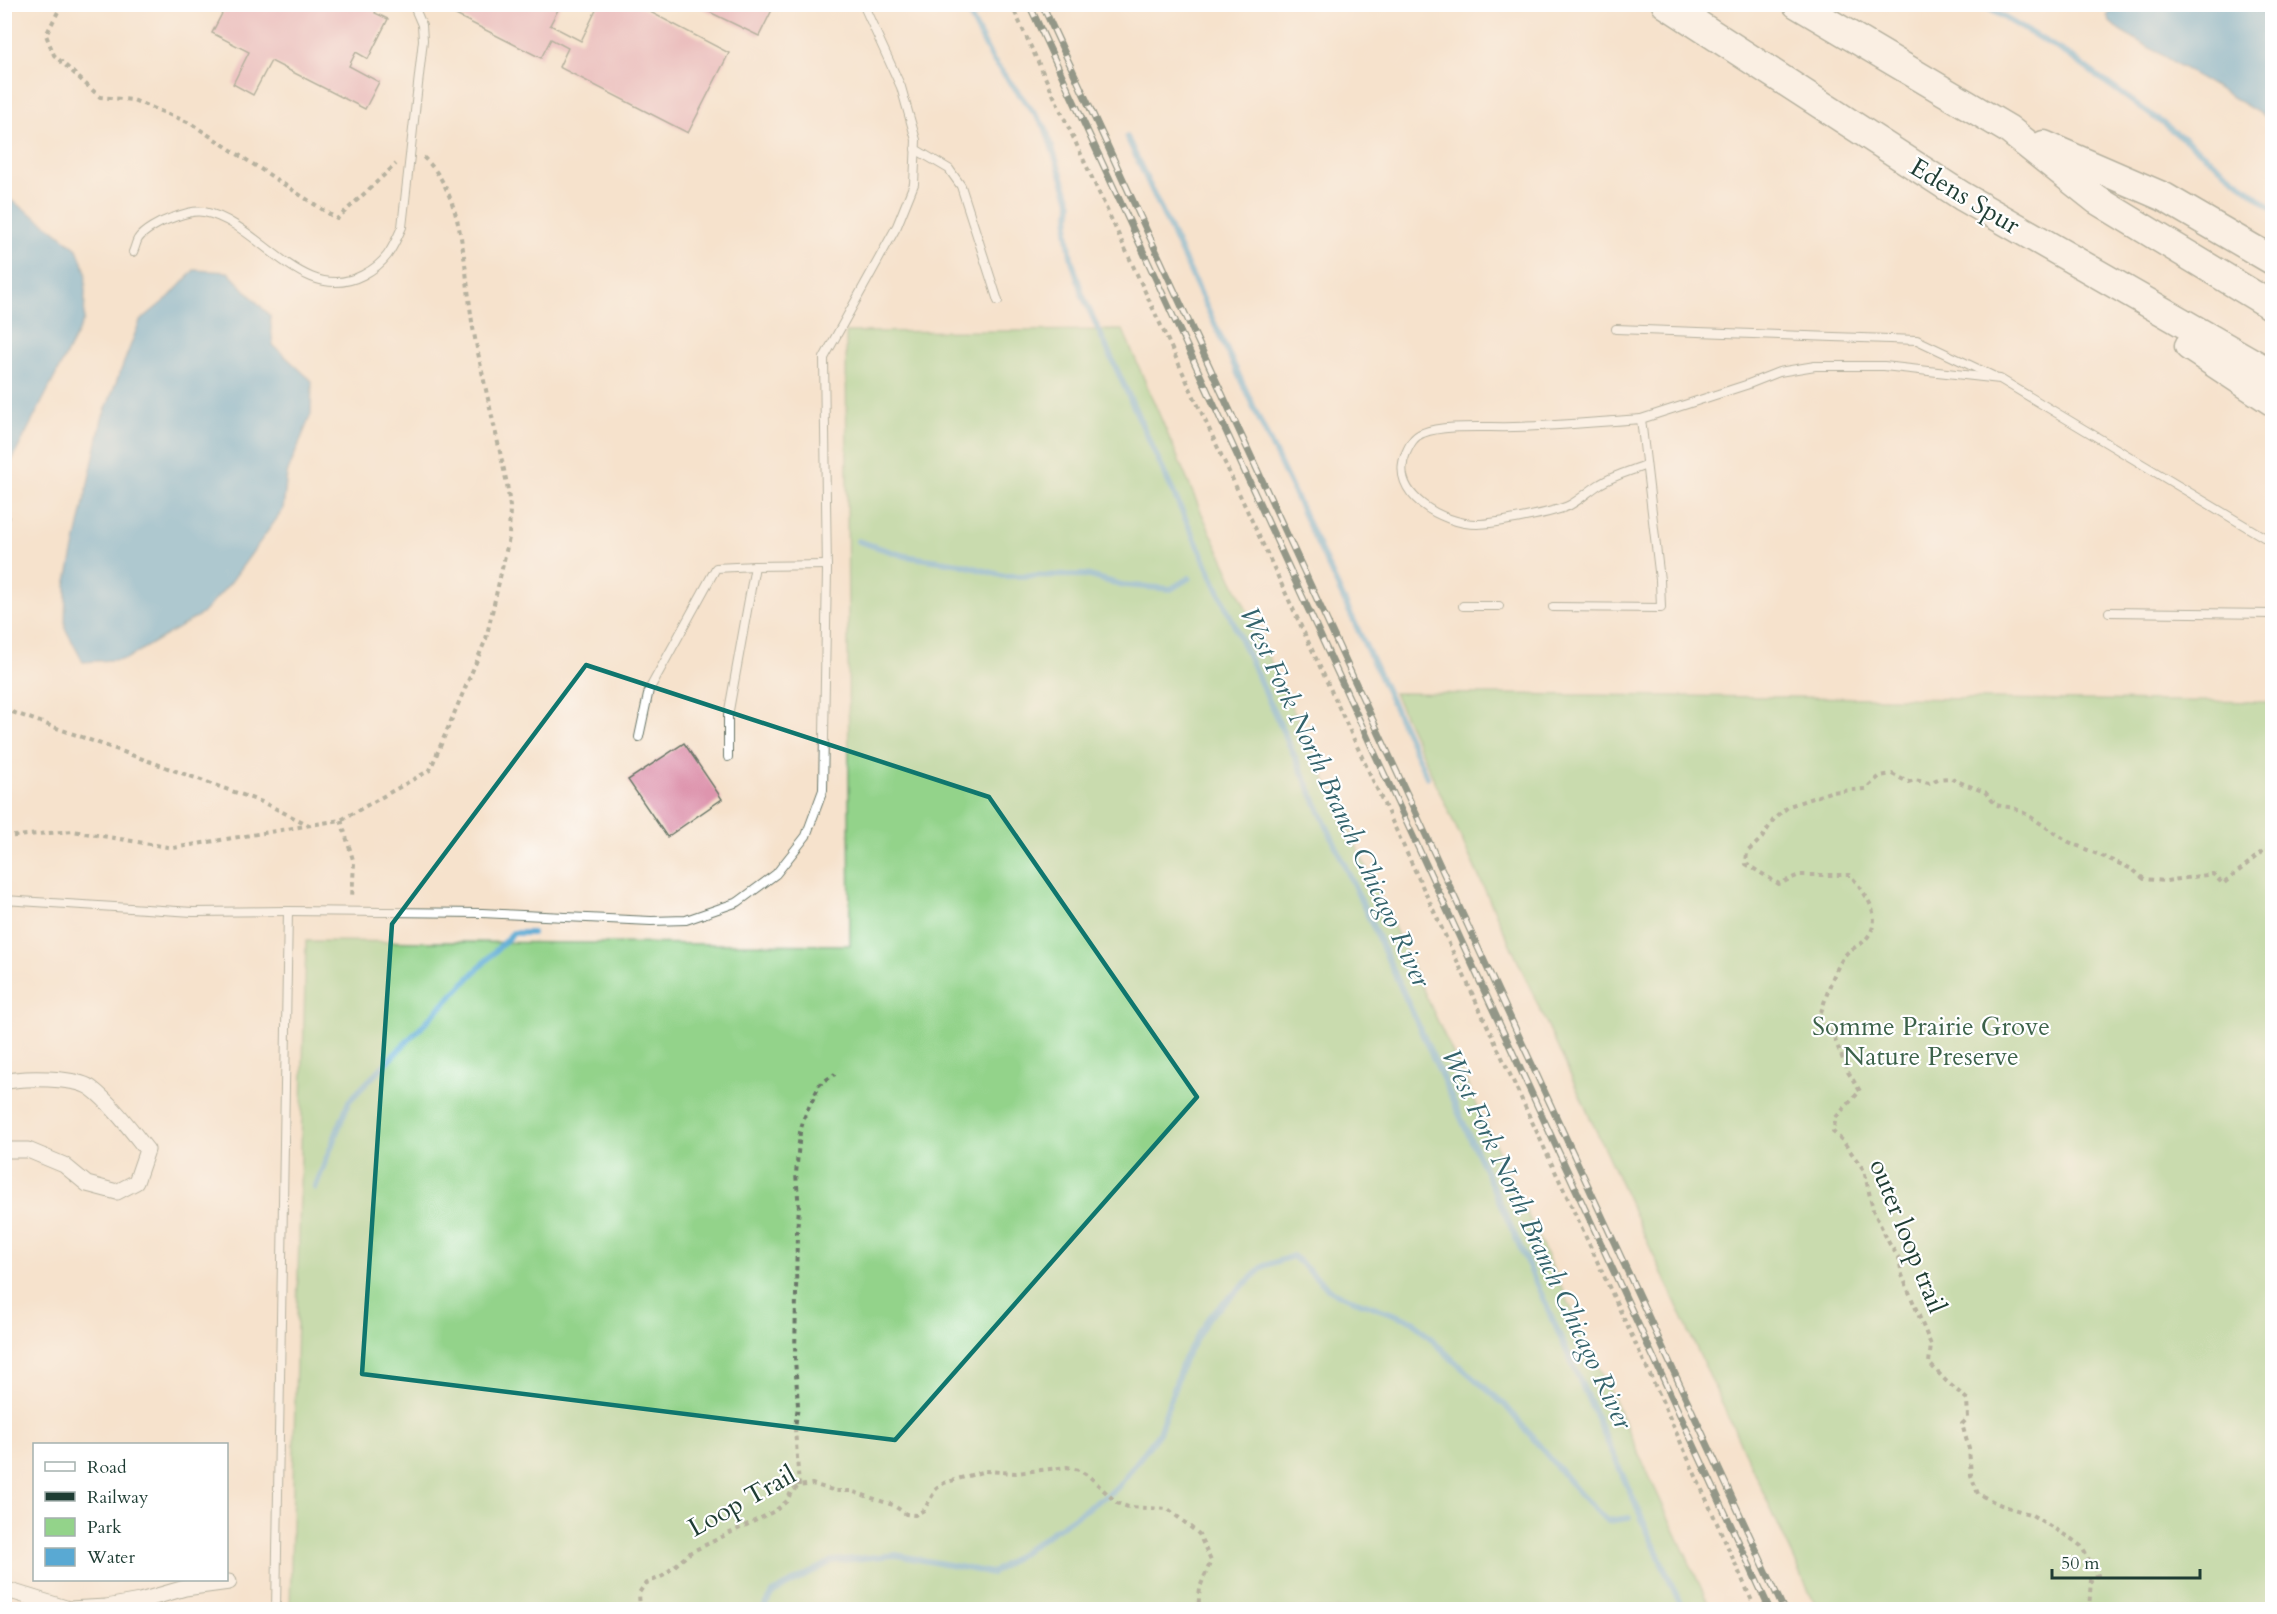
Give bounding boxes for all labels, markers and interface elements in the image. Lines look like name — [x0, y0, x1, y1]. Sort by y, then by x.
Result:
street label: Edens Spur — [1903, 149, 2027, 243]
water label: West Fork North Branch Chicago River — [1230, 601, 1440, 994]
park label: Somme Prairie Grove Nature Preserve — [1812, 1009, 2050, 1074]
water label: West Fork North Branch Chicago River — [1432, 1043, 1642, 1436]
street label: outer loop trail — [1861, 1154, 1955, 1319]
legend — [33, 1443, 228, 1581]
text: Road — [87, 1455, 127, 1480]
street label: Loop Trail — [682, 1457, 803, 1545]
text: Railway — [87, 1485, 149, 1510]
text: Park — [87, 1515, 122, 1540]
scale bar — [2052, 1542, 2200, 1580]
text: Water — [86, 1545, 136, 1570]
text: 50 m — [2061, 1551, 2100, 1576]

